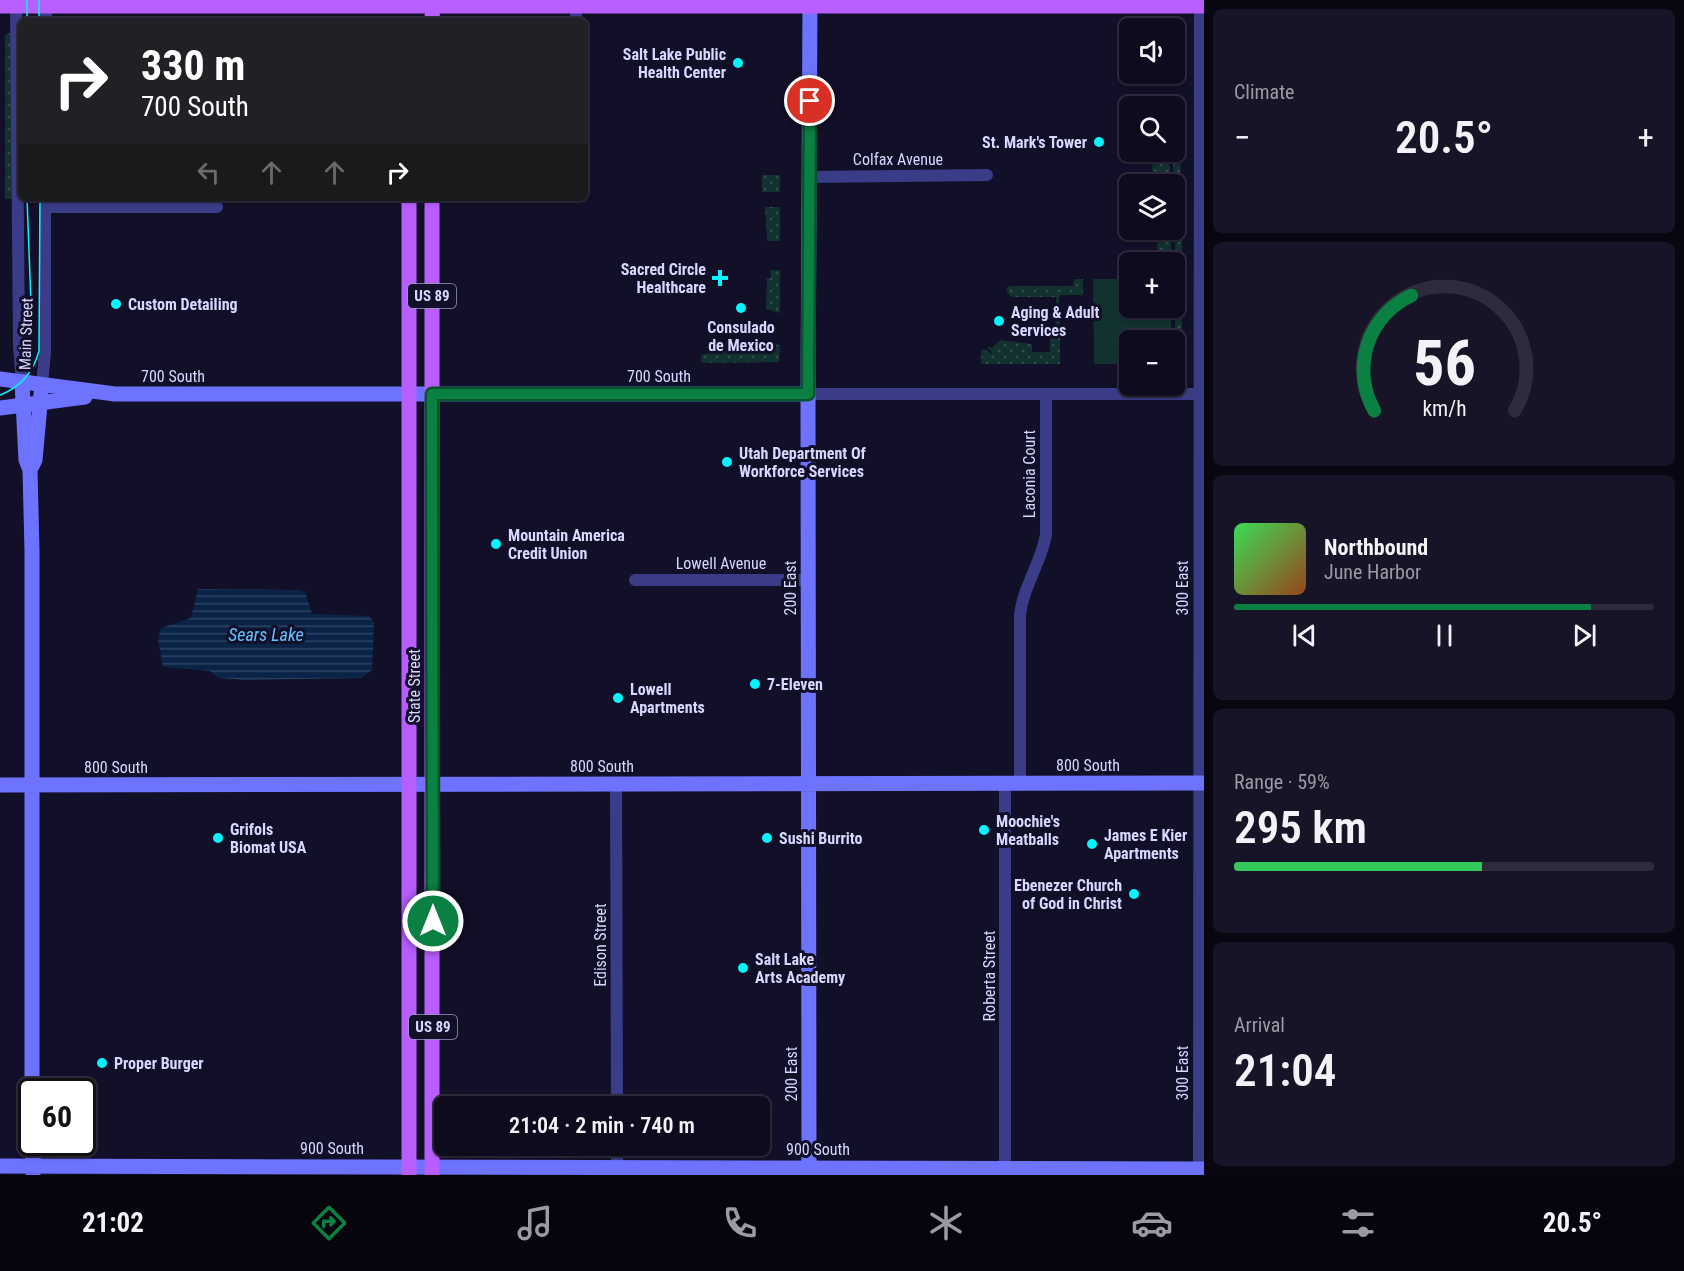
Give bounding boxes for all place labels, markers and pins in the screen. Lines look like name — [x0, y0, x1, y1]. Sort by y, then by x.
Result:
place label: Salt Lake Public Health Center — [623, 45, 726, 82]
marker: Salt Lake Public Health Center — [731, 56, 745, 70]
pin — [784, 75, 835, 126]
place label: St. Mark's Tower — [982, 133, 1087, 152]
marker: St. Mark's Tower — [1092, 135, 1106, 149]
place label: Sacred Circle Healthcare — [621, 260, 706, 297]
marker: Sacred Circle Healthcare — [711, 269, 729, 287]
place label: Custom Detailing — [128, 295, 238, 314]
marker: Custom Detailing — [109, 297, 123, 311]
marker: Consulado de Mexico — [734, 301, 748, 315]
place label: Aging & Adult Services — [1011, 303, 1100, 340]
marker: Aging & Adult Services — [992, 314, 1006, 328]
place label: Consulado de Mexico — [707, 318, 775, 355]
place label: Utah Department Of Workforce Services — [739, 444, 867, 481]
marker: Utah Department Of Workforce Services — [720, 455, 734, 469]
place label: Mountain America Credit Union — [508, 526, 625, 563]
marker: Mountain America Credit Union — [489, 537, 503, 551]
place label: 7-Eleven — [767, 675, 823, 694]
marker: 7-Eleven — [748, 677, 762, 691]
place label: Lowell Apartments — [630, 680, 705, 717]
marker: Lowell Apartments — [611, 691, 625, 705]
place label: Moochie's Meatballs — [996, 812, 1060, 849]
place label: Grifols Biomat USA — [230, 820, 307, 857]
marker: Moochie's Meatballs — [977, 823, 991, 837]
place label: James E Kier Apartments — [1104, 826, 1187, 863]
place label: Sushi Burrito — [779, 829, 863, 848]
marker: Grifols Biomat USA — [211, 831, 225, 845]
marker: Sushi Burrito — [760, 831, 774, 845]
marker: James E Kier Apartments — [1085, 837, 1099, 851]
place label: Ebenezer Church of God in Christ — [1014, 876, 1122, 913]
marker: Ebenezer Church of God in Christ — [1127, 887, 1141, 901]
place label: Salt Lake Arts Academy — [755, 950, 845, 987]
marker: Salt Lake Arts Academy — [736, 961, 750, 975]
place label: Proper Burger — [114, 1054, 204, 1073]
marker: Proper Burger — [95, 1056, 109, 1070]

